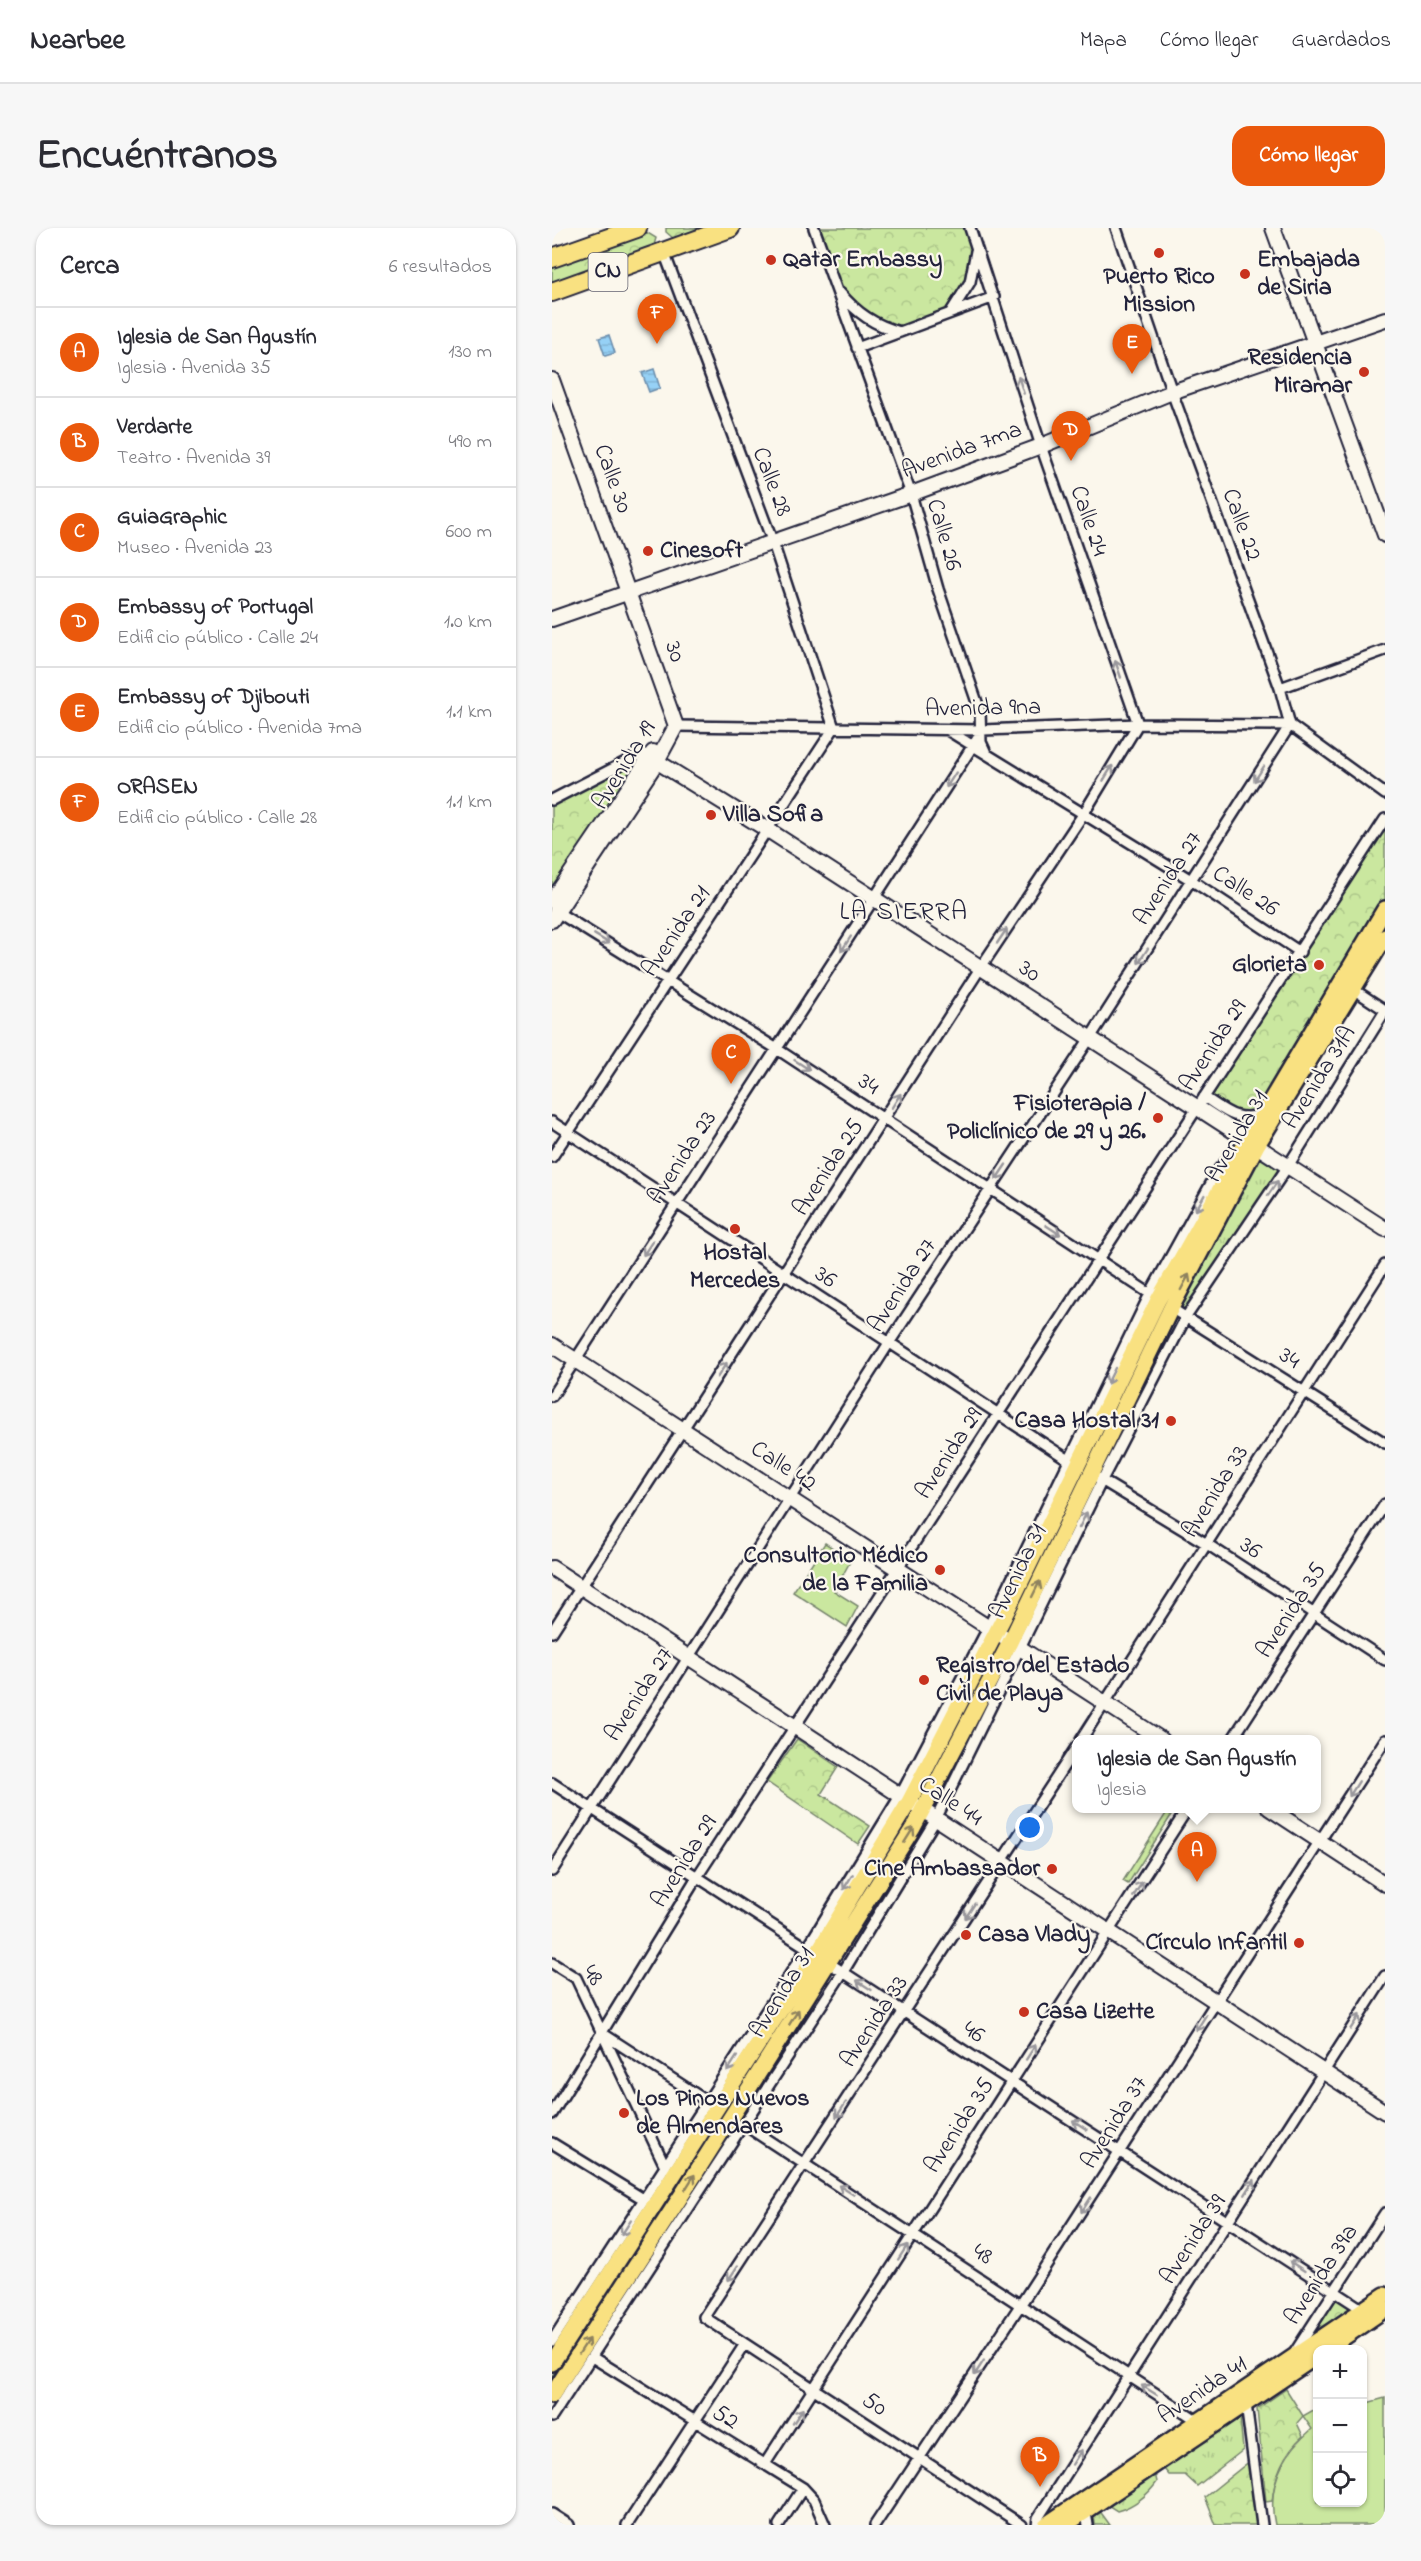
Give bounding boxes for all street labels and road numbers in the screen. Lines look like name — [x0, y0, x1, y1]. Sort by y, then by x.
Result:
road number: CN — [588, 253, 628, 291]
street label: Avenida 7ma — [897, 413, 1027, 489]
street label: Calle 30 — [583, 440, 641, 518]
street label: Calle 28 — [742, 442, 800, 522]
street label: Calle 24 — [1060, 481, 1116, 561]
street label: Calle 22 — [1212, 484, 1270, 566]
street label: Calle 26 — [916, 495, 970, 576]
street label: 30 — [654, 637, 694, 667]
street label: Avenida 9na — [925, 690, 1041, 728]
street label: Avenida 19 — [584, 714, 666, 817]
street label: Avenida 27 — [1125, 825, 1213, 933]
street label: Calle 26 — [1205, 857, 1286, 927]
street label: Avenida 21 — [634, 879, 721, 985]
street label: 30 — [1011, 952, 1047, 992]
street label: Avenida 29 — [1171, 993, 1257, 1099]
street label: Avenida 31A — [1274, 1019, 1366, 1137]
street label: 34 — [850, 1065, 886, 1105]
street label: Avenida 31 — [1197, 1084, 1279, 1190]
street label: Avenida 23 — [639, 1104, 727, 1212]
street label: Avenida 25 — [784, 1112, 874, 1224]
street label: Avenida 27 — [859, 1232, 947, 1340]
street label: 36 — [807, 1258, 843, 1298]
street label: 34 — [1271, 1339, 1307, 1379]
street label: Avenida 29 — [907, 1401, 993, 1507]
street label: Calle 42 — [743, 1433, 823, 1502]
street label: Avenida 33 — [1174, 1439, 1258, 1545]
street label: Avenida 31 — [981, 1518, 1057, 1625]
street label: 36 — [1232, 1529, 1268, 1569]
street label: Avenida 35 — [1248, 1556, 1336, 1666]
street label: Avenida 27 — [596, 1641, 684, 1749]
street label: Calle 44 — [911, 1768, 989, 1836]
street label: Avenida 29 — [643, 1808, 728, 1915]
street label: Avenida 31 — [741, 1940, 825, 2045]
street label: 48 — [572, 1958, 612, 1994]
street label: Avenida 33 — [832, 1969, 918, 2075]
street label: 46 — [955, 2013, 991, 2053]
street label: Avenida 37 — [1073, 2070, 1157, 2176]
street label: Avenida 35 — [916, 2071, 1004, 2181]
street label: Avenida 39 — [1152, 2187, 1237, 2292]
street label: Avenida 39a — [1276, 2218, 1368, 2332]
street label: 48 — [965, 2235, 999, 2275]
street label: Avenida 41 — [1151, 2348, 1255, 2434]
street label: 50 — [854, 2384, 894, 2426]
street label: 52 — [705, 2396, 745, 2440]

